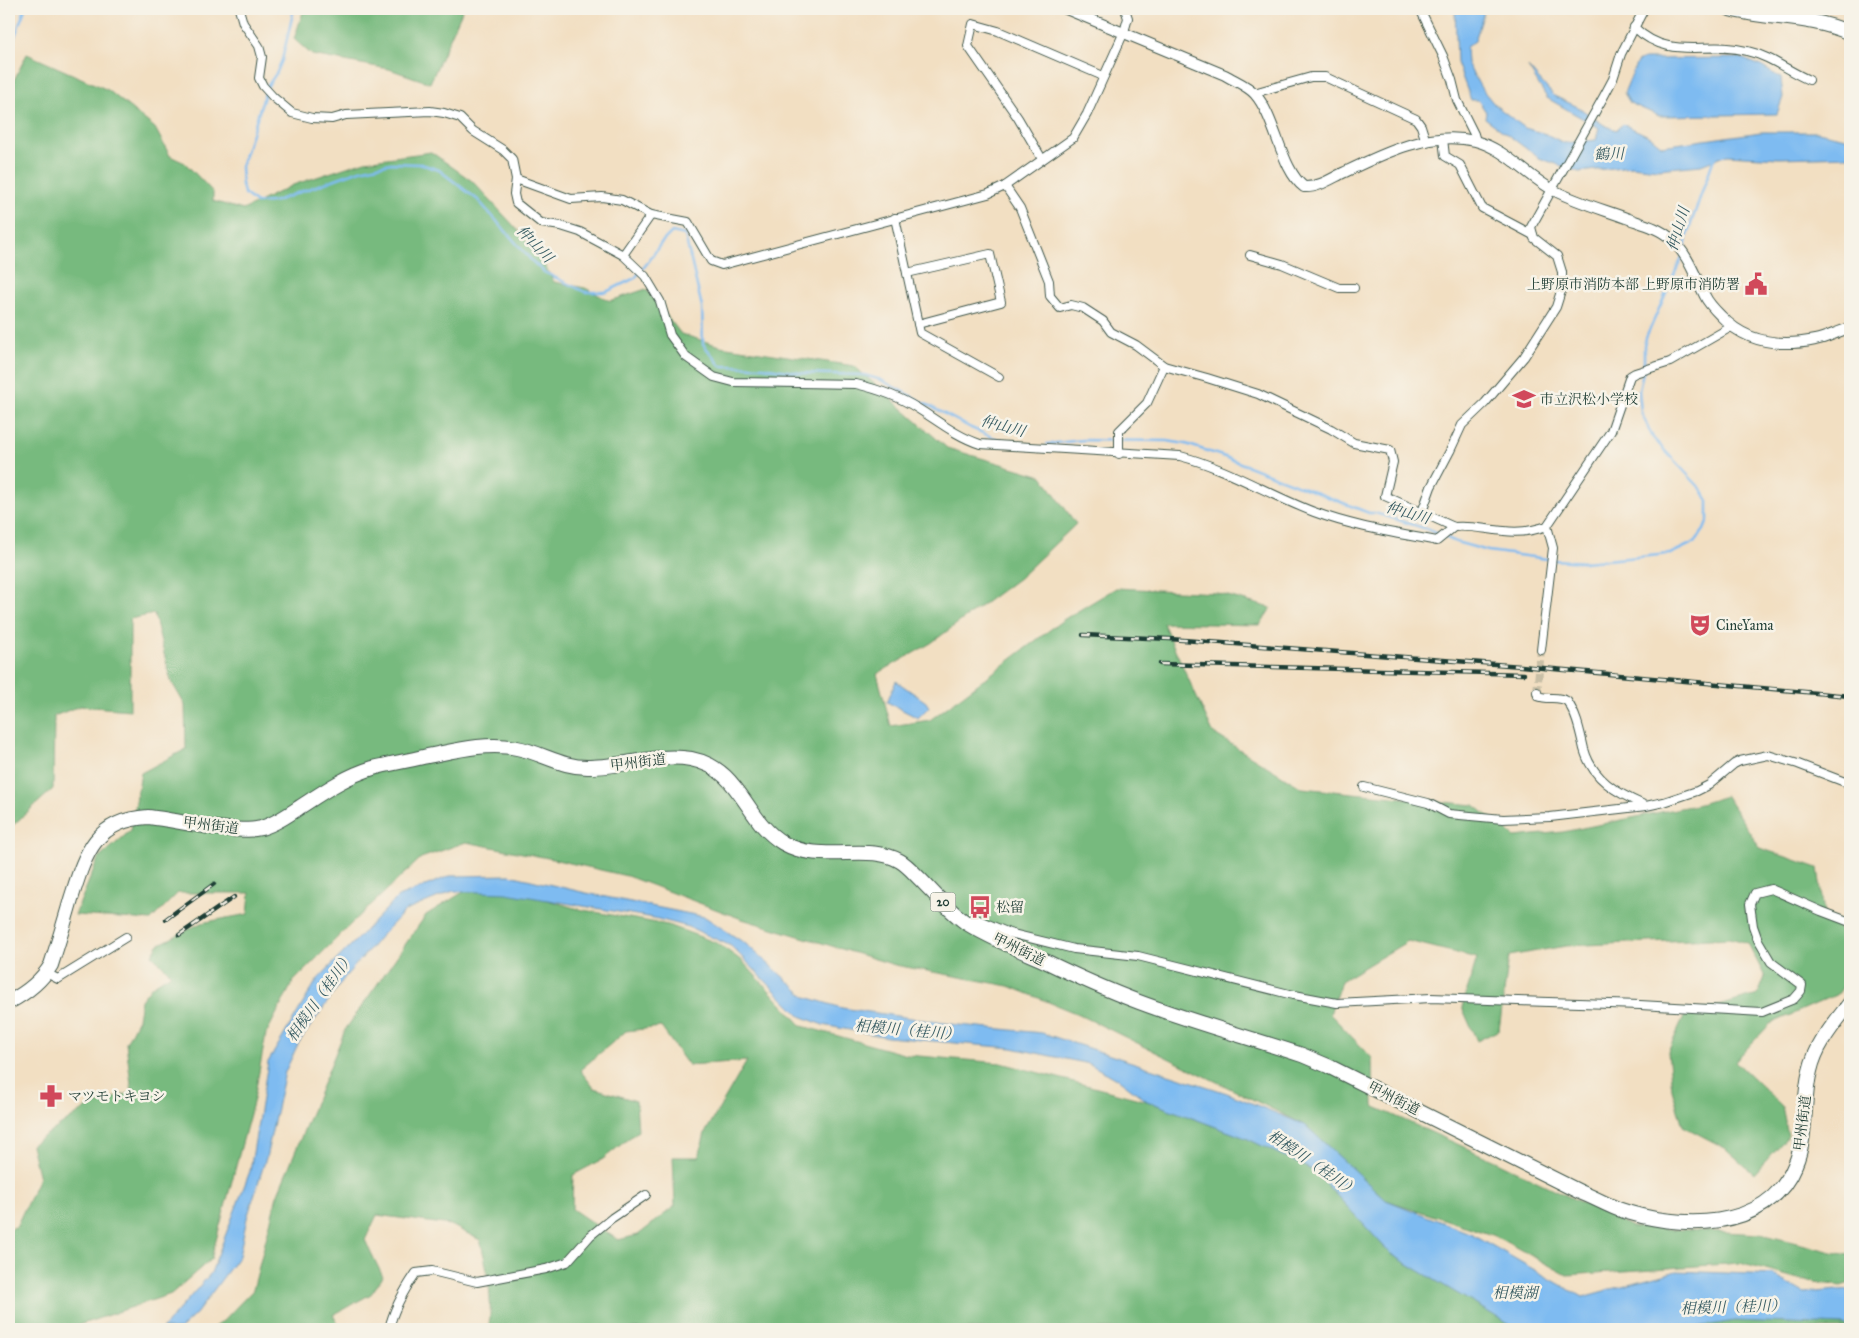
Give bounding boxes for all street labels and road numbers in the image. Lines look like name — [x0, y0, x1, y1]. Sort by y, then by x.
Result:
street label: 甲州街道 — [609, 751, 667, 774]
street label: 甲州街道 — [182, 814, 240, 837]
road number: 20 — [930, 892, 956, 912]
street label: 甲州街道 — [990, 930, 1048, 969]
street label: 甲州街道 — [1365, 1078, 1423, 1119]
street label: 甲州街道 — [1791, 1094, 1814, 1152]

